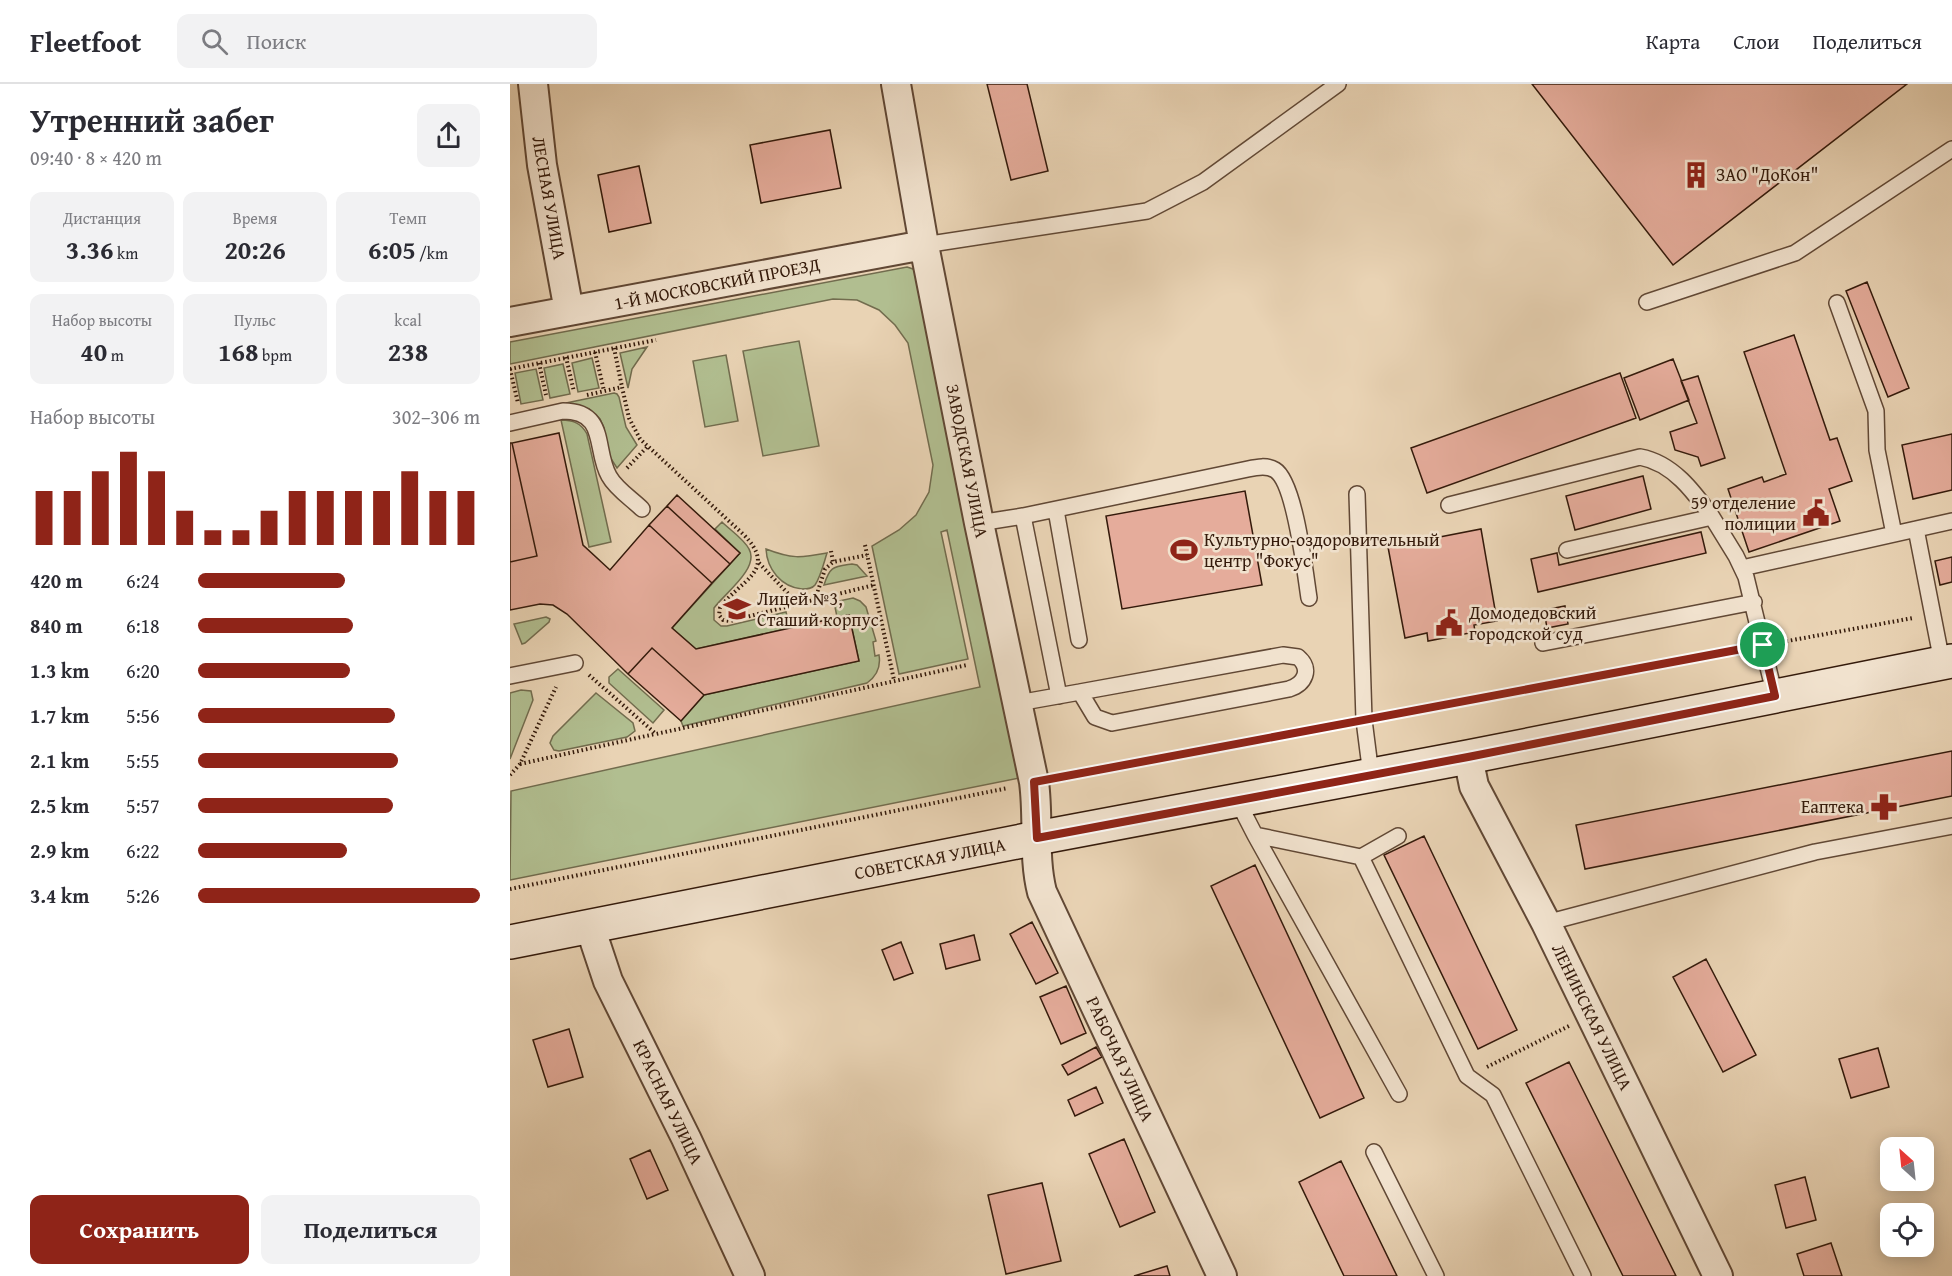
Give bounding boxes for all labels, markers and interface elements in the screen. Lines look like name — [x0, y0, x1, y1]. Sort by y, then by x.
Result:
search box — [177, 14, 597, 68]
text: Fleetfoot — [30, 21, 141, 62]
icon: search — [198, 25, 231, 58]
text: Поиск — [246, 25, 306, 57]
text: Карта — [1646, 26, 1700, 57]
text: Слои — [1733, 26, 1779, 57]
text: Поделиться — [1812, 26, 1922, 57]
text: Утренний забег — [30, 96, 274, 144]
button: share — [417, 104, 480, 167]
street label: ЛЕСНАЯ УЛИЦА — [525, 134, 574, 262]
text: 09:40 · 8 × 420 m — [30, 143, 162, 172]
building icon: ЗАО "ДоКон" — [1681, 160, 1711, 190]
place label: ЗАО "ДоКон" — [1716, 161, 1818, 188]
text: Дистанция — [63, 206, 141, 230]
text: Время — [233, 206, 277, 230]
text: Темп — [390, 206, 426, 230]
text: 3.36 — [66, 230, 114, 269]
text: 20:26 — [224, 230, 286, 269]
text: 6:05 — [368, 230, 416, 269]
text: km — [114, 241, 138, 265]
text: /km — [416, 241, 448, 265]
street label: 1-Й МОСКОВСКИЙ ПРОЕЗД — [612, 250, 822, 317]
text: Набор высоты — [52, 308, 152, 332]
text: Пульс — [234, 308, 276, 332]
text: kcal — [394, 308, 422, 332]
text: 40 — [80, 332, 107, 371]
text: 168 — [218, 332, 258, 371]
text: 238 — [388, 332, 428, 371]
text: m — [107, 343, 124, 367]
text: bpm — [258, 343, 292, 367]
street label: ЗАВОДСКАЯ УЛИЦА — [939, 382, 996, 540]
text: Набор высоты — [30, 402, 155, 431]
text: 302–306 m — [392, 402, 480, 431]
place label: 59 отделение полиции — [1691, 489, 1796, 537]
public building icon: 59 отделение полиции — [1801, 498, 1831, 528]
place label: Культурно-оздоровительный центр "Фокус" — [1204, 526, 1440, 574]
sports icon: Культурно-оздоровительный центр "Фокус" — [1169, 535, 1199, 565]
text: 420 m — [30, 566, 83, 595]
text: 6:24 — [126, 566, 160, 595]
place label: Лицей №3, Сташий корпус — [757, 585, 879, 633]
school or university icon: Лицей №3, Сташий корпус — [722, 594, 752, 624]
place label: Домодедовский городской суд — [1468, 599, 1597, 647]
public building icon: Домодедовский городской суд — [1434, 608, 1464, 638]
text: 840 m — [30, 611, 83, 640]
text: 6:18 — [126, 611, 160, 640]
pin — [1737, 619, 1788, 670]
icon: arrive — [1746, 628, 1779, 661]
text: 1.3 km — [30, 656, 89, 685]
text: 6:20 — [126, 656, 160, 685]
text: 1.7 km — [30, 701, 89, 730]
text: 5:56 — [126, 701, 160, 730]
text: 2.1 km — [30, 746, 89, 775]
text: 5:55 — [126, 746, 160, 775]
text: 2.5 km — [30, 791, 89, 820]
text: 5:57 — [126, 791, 160, 820]
pharmacy icon: Еаптека — [1869, 792, 1899, 822]
place label: Еаптека — [1801, 793, 1864, 820]
street label: СОВЕТСКАЯ УЛИЦА — [852, 831, 1008, 886]
text: 2.9 km — [30, 836, 89, 865]
text: 6:22 — [126, 836, 160, 865]
text: 3.4 km — [30, 881, 89, 910]
text: 5:26 — [126, 881, 160, 910]
street label: ЛЕНИНСКАЯ УЛИЦА — [1545, 939, 1640, 1095]
street label: РАБОЧАЯ УЛИЦА — [1080, 992, 1161, 1126]
street label: КРАСНАЯ УЛИЦА — [627, 1035, 710, 1169]
north arrow — [1880, 1137, 1934, 1191]
map controls — [1880, 1137, 1934, 1257]
button: Сохранить — [30, 1195, 249, 1264]
button: Поделиться — [261, 1195, 480, 1264]
button: locate — [1880, 1203, 1934, 1257]

